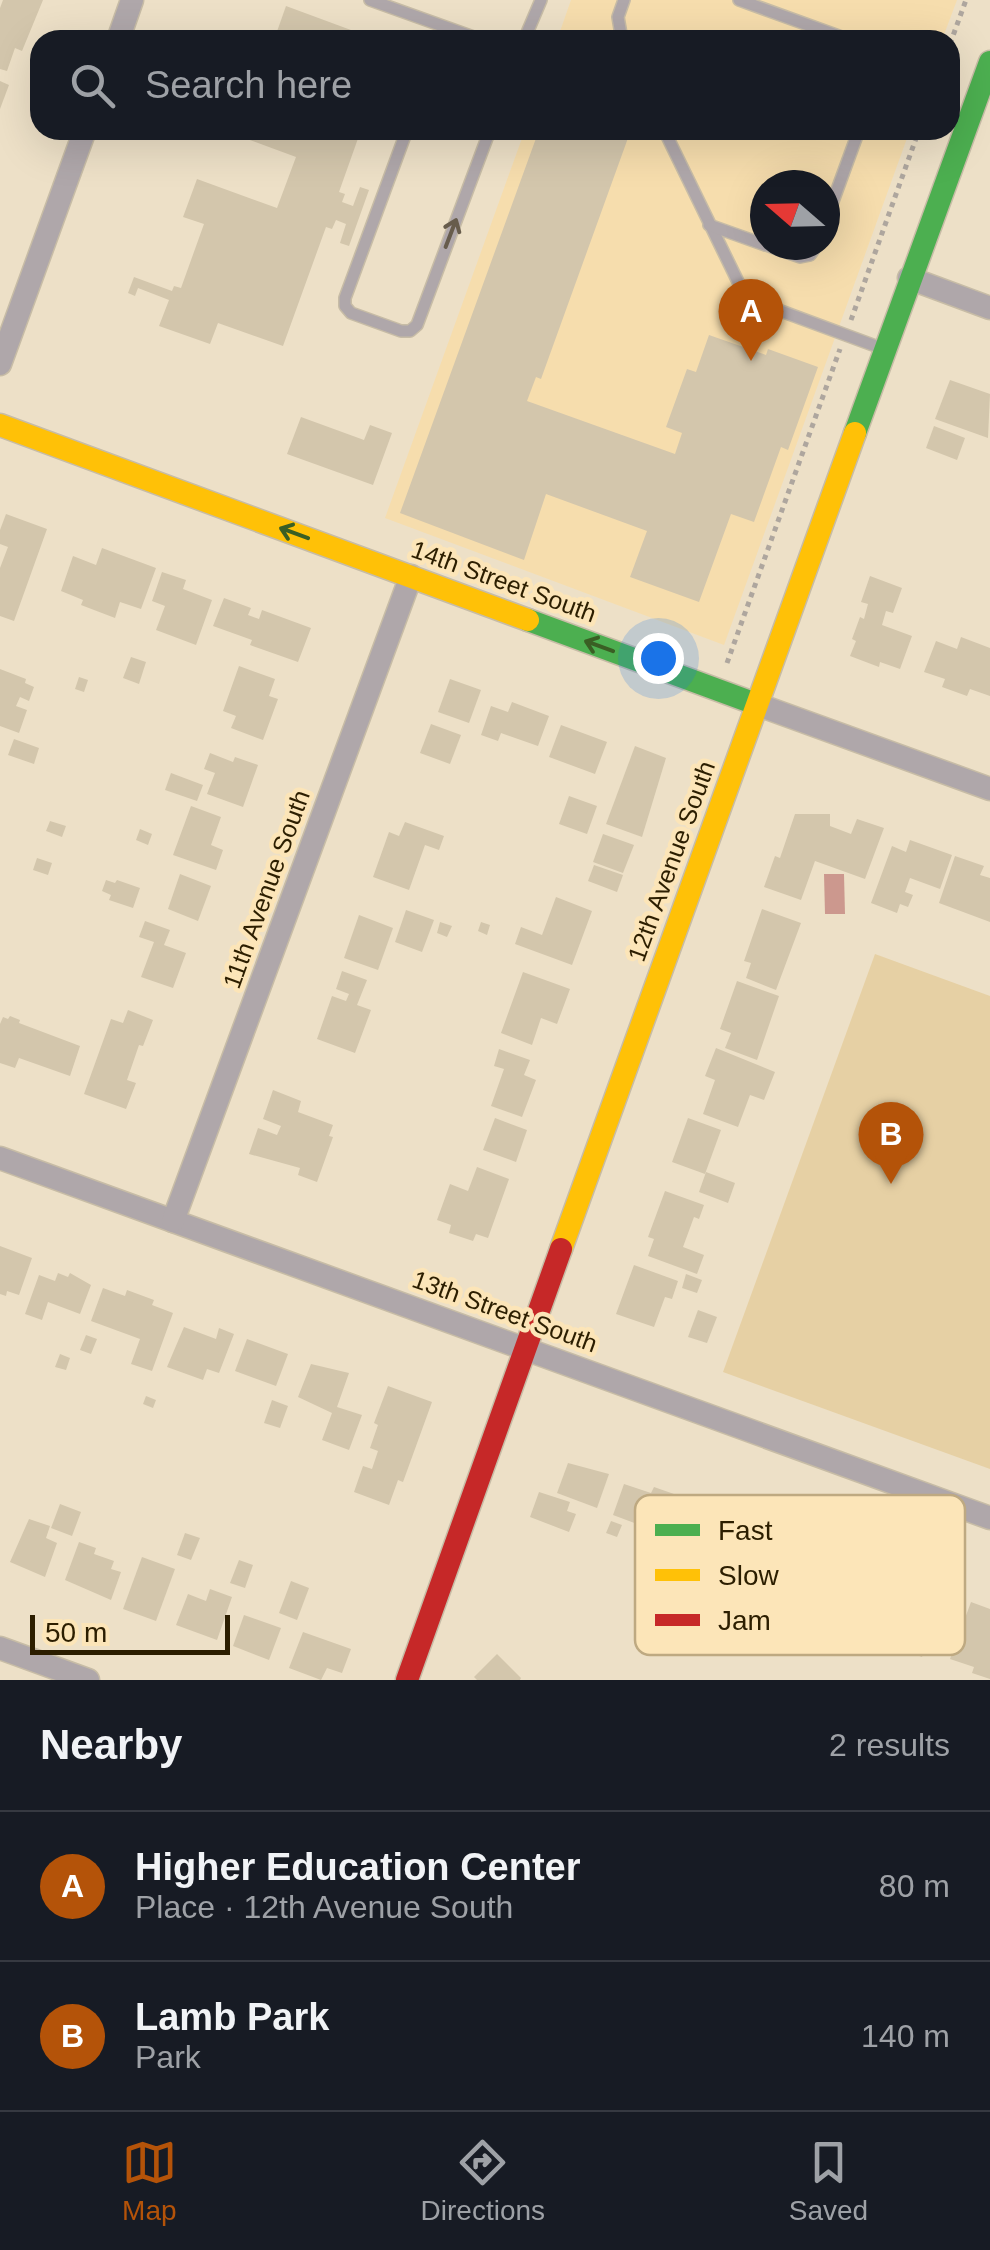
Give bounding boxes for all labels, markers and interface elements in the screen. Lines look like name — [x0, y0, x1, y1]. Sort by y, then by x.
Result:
search box — [30, 30, 960, 140]
icon: search — [65, 58, 120, 113]
text: Search here — [145, 64, 352, 106]
north arrow — [750, 170, 840, 260]
one-way arrow — [443, 219, 461, 250]
pin: A — [718, 278, 784, 361]
one-way arrow — [279, 523, 310, 541]
street label: 14th Street South — [408, 535, 600, 627]
your location — [633, 633, 684, 684]
one-way arrow — [584, 636, 615, 654]
street label: 12th Avenue South — [622, 757, 720, 965]
street label: 11th Avenue South — [217, 786, 315, 992]
pin: B — [858, 1102, 924, 1184]
street label: 13th Street South — [409, 1265, 601, 1357]
legend — [635, 1495, 965, 1655]
text: Fast — [718, 1515, 773, 1546]
text: Slow — [718, 1560, 779, 1591]
text: Jam — [718, 1605, 771, 1636]
scale bar — [30, 1610, 230, 1654]
text: 50 m — [45, 1617, 107, 1648]
text: Nearby — [40, 1721, 182, 1768]
text: 2 results — [829, 1727, 950, 1763]
text: Higher Education Center — [135, 1846, 581, 1888]
text: A — [61, 1868, 84, 1904]
text: 80 m — [879, 1868, 950, 1904]
text: Place · 12th Avenue South — [135, 1889, 513, 1925]
text: Lamb Park — [135, 1996, 329, 2038]
text: B — [61, 2018, 84, 2054]
text: 140 m — [861, 2018, 950, 2054]
text: Park — [135, 2039, 201, 2075]
tab: Map — [122, 2135, 177, 2227]
tab: Directions — [421, 2135, 545, 2227]
tab: Saved — [789, 2135, 868, 2227]

